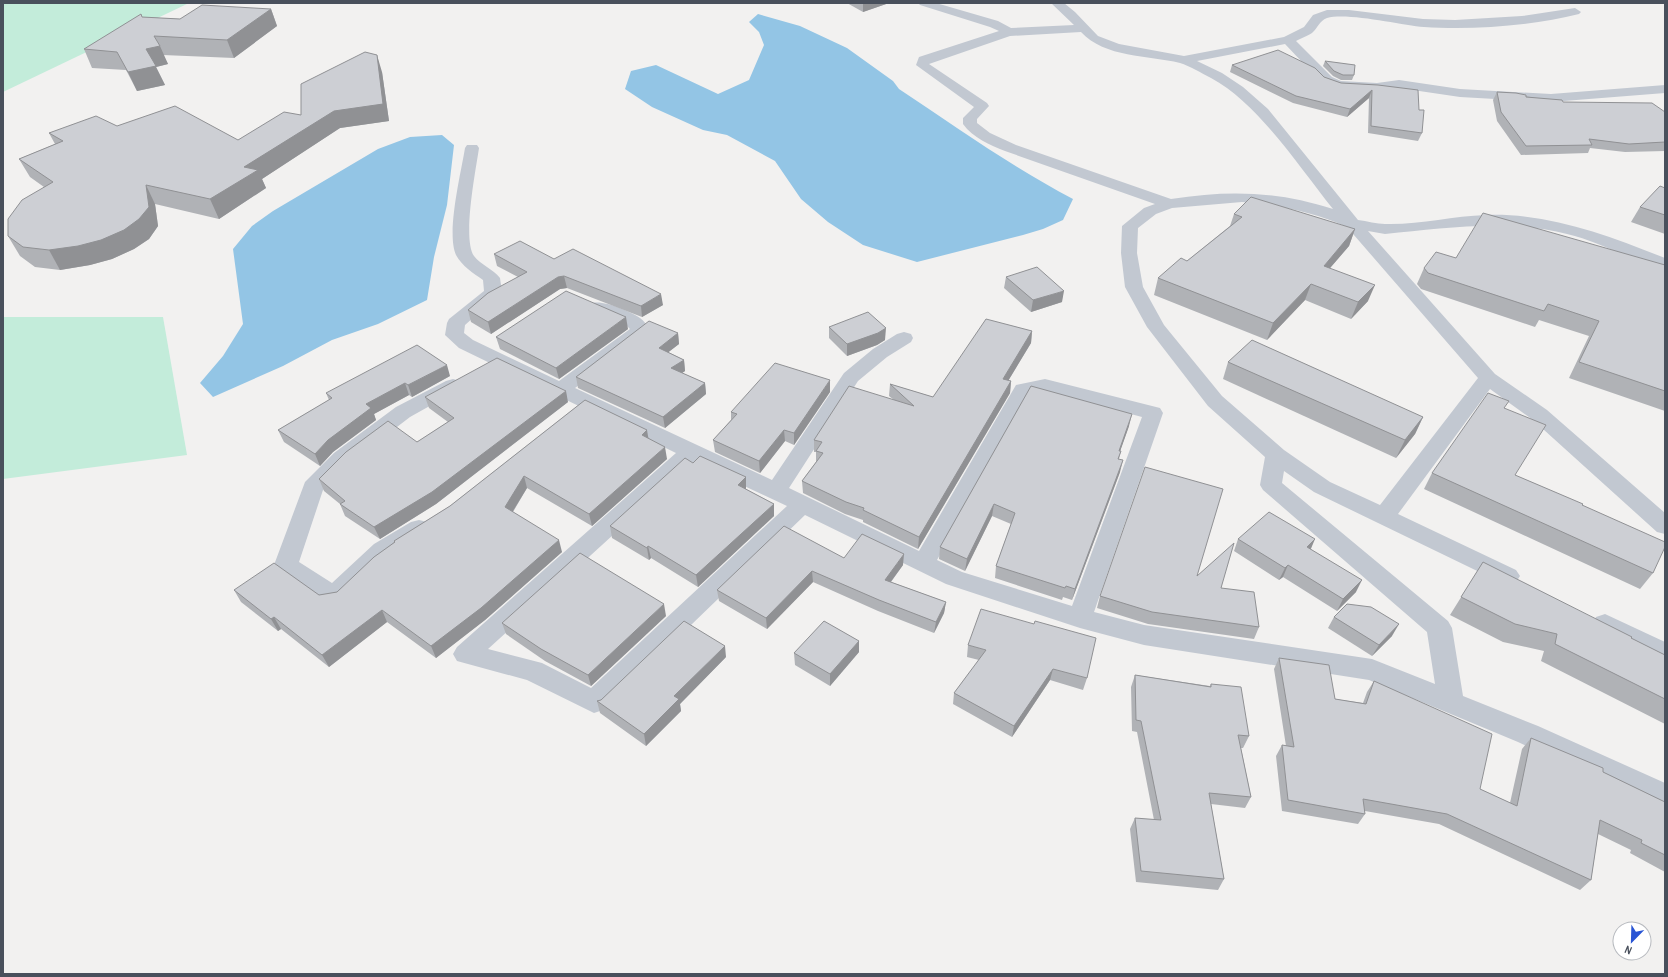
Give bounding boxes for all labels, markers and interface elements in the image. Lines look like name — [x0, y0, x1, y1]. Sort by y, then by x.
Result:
north arrow — [1612, 921, 1652, 961]
text: N — [1622, 942, 1634, 958]

